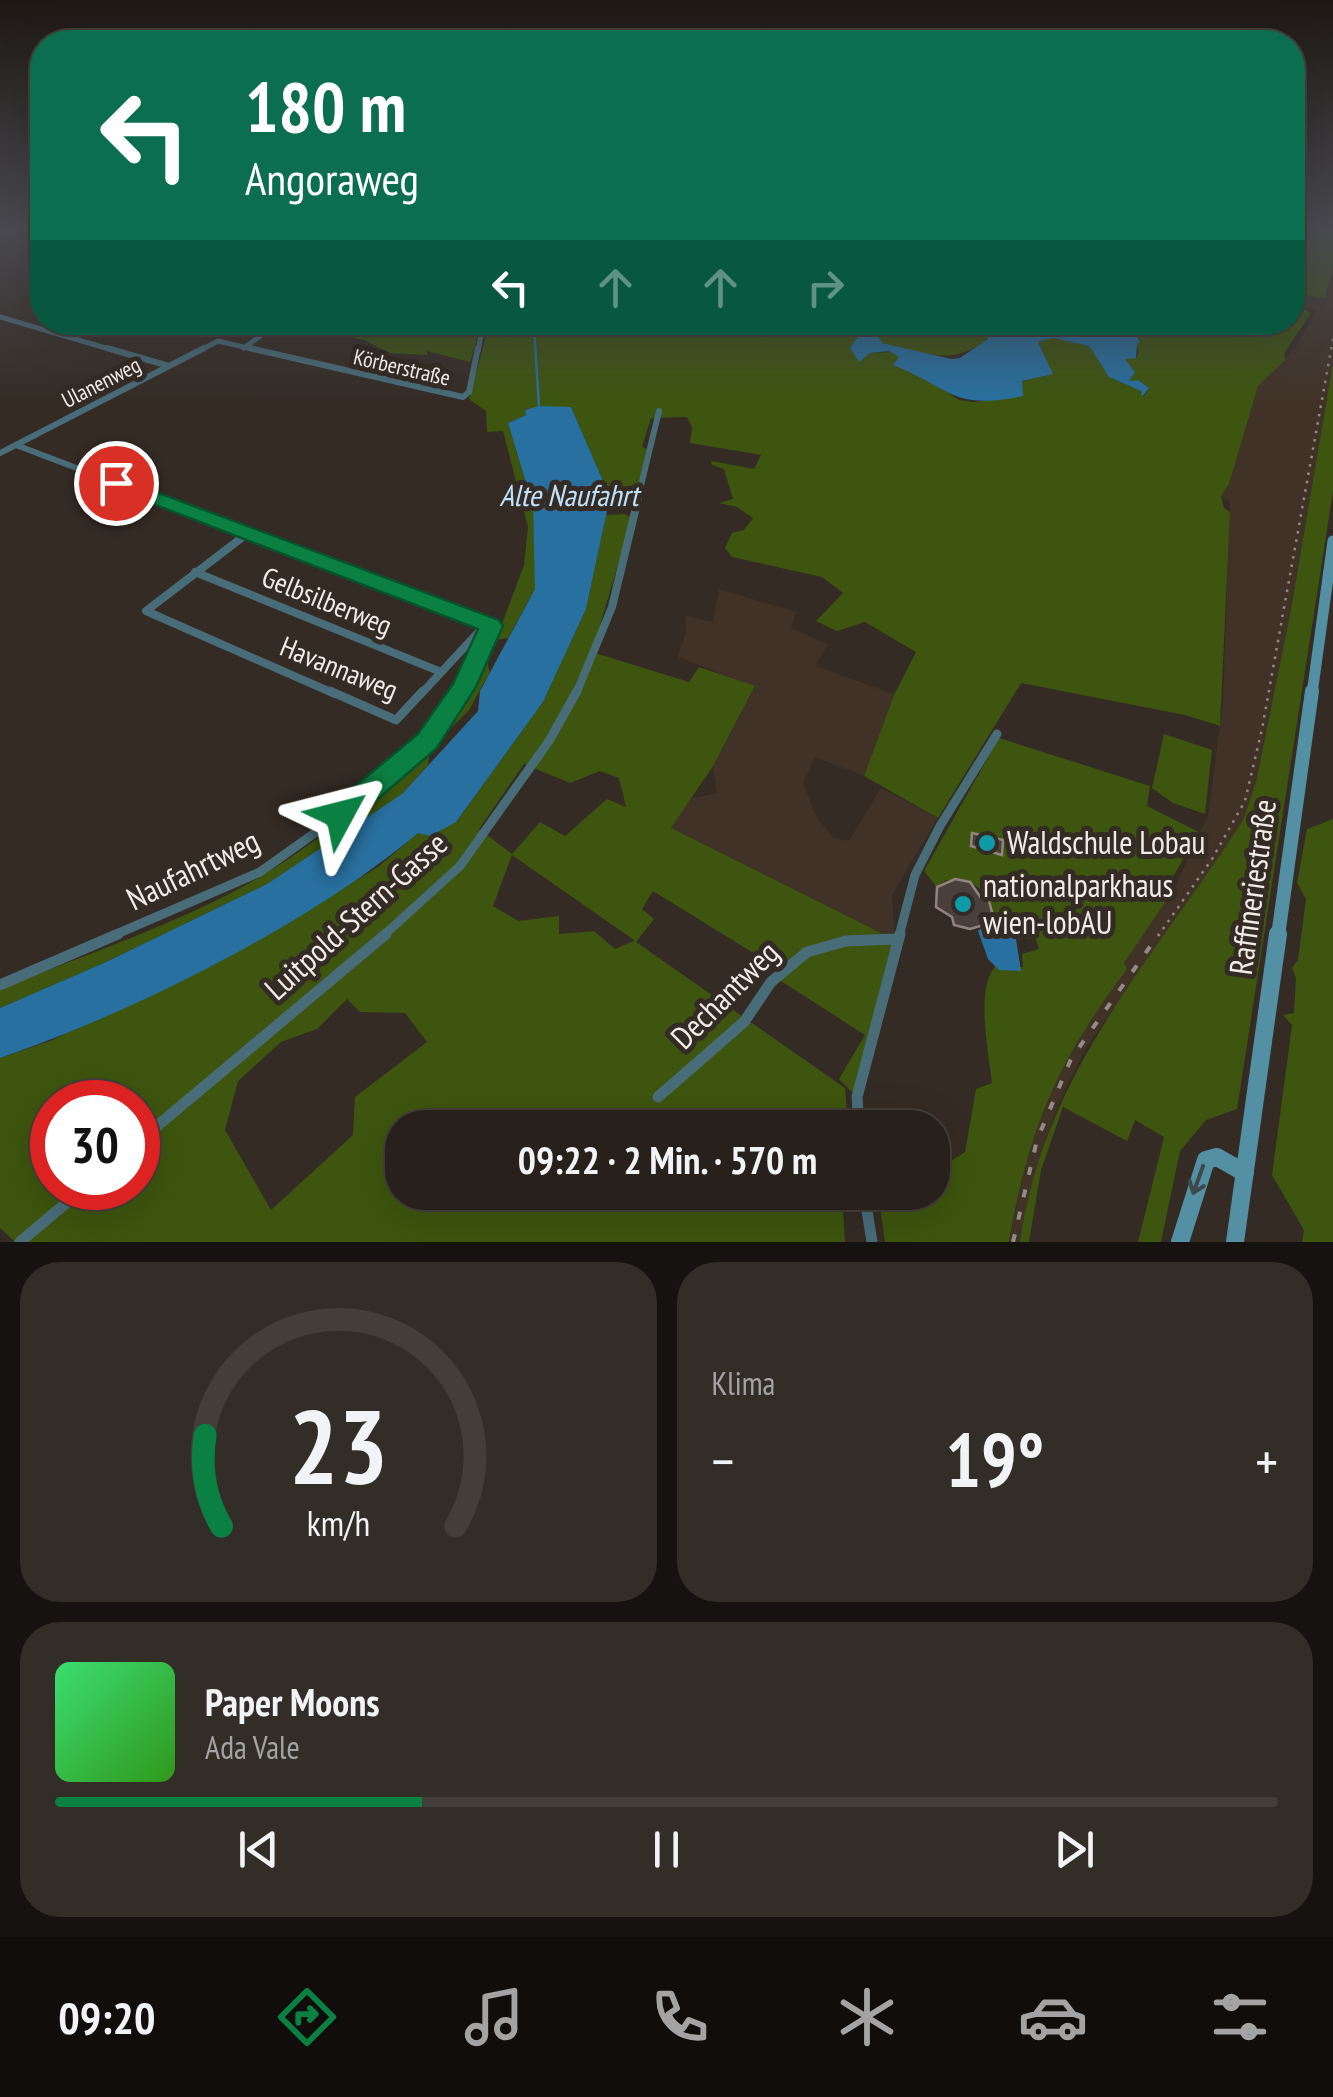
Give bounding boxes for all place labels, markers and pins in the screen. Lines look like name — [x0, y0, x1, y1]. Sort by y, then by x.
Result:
pin — [74, 441, 159, 526]
place label: Waldschule Lobau — [1007, 821, 1205, 863]
marker: Waldschule Lobau — [976, 832, 998, 854]
place label: nationalparkhaus wien-lobAU — [983, 864, 1173, 943]
marker: nationalparkhaus wien-lobAU — [952, 893, 974, 915]

